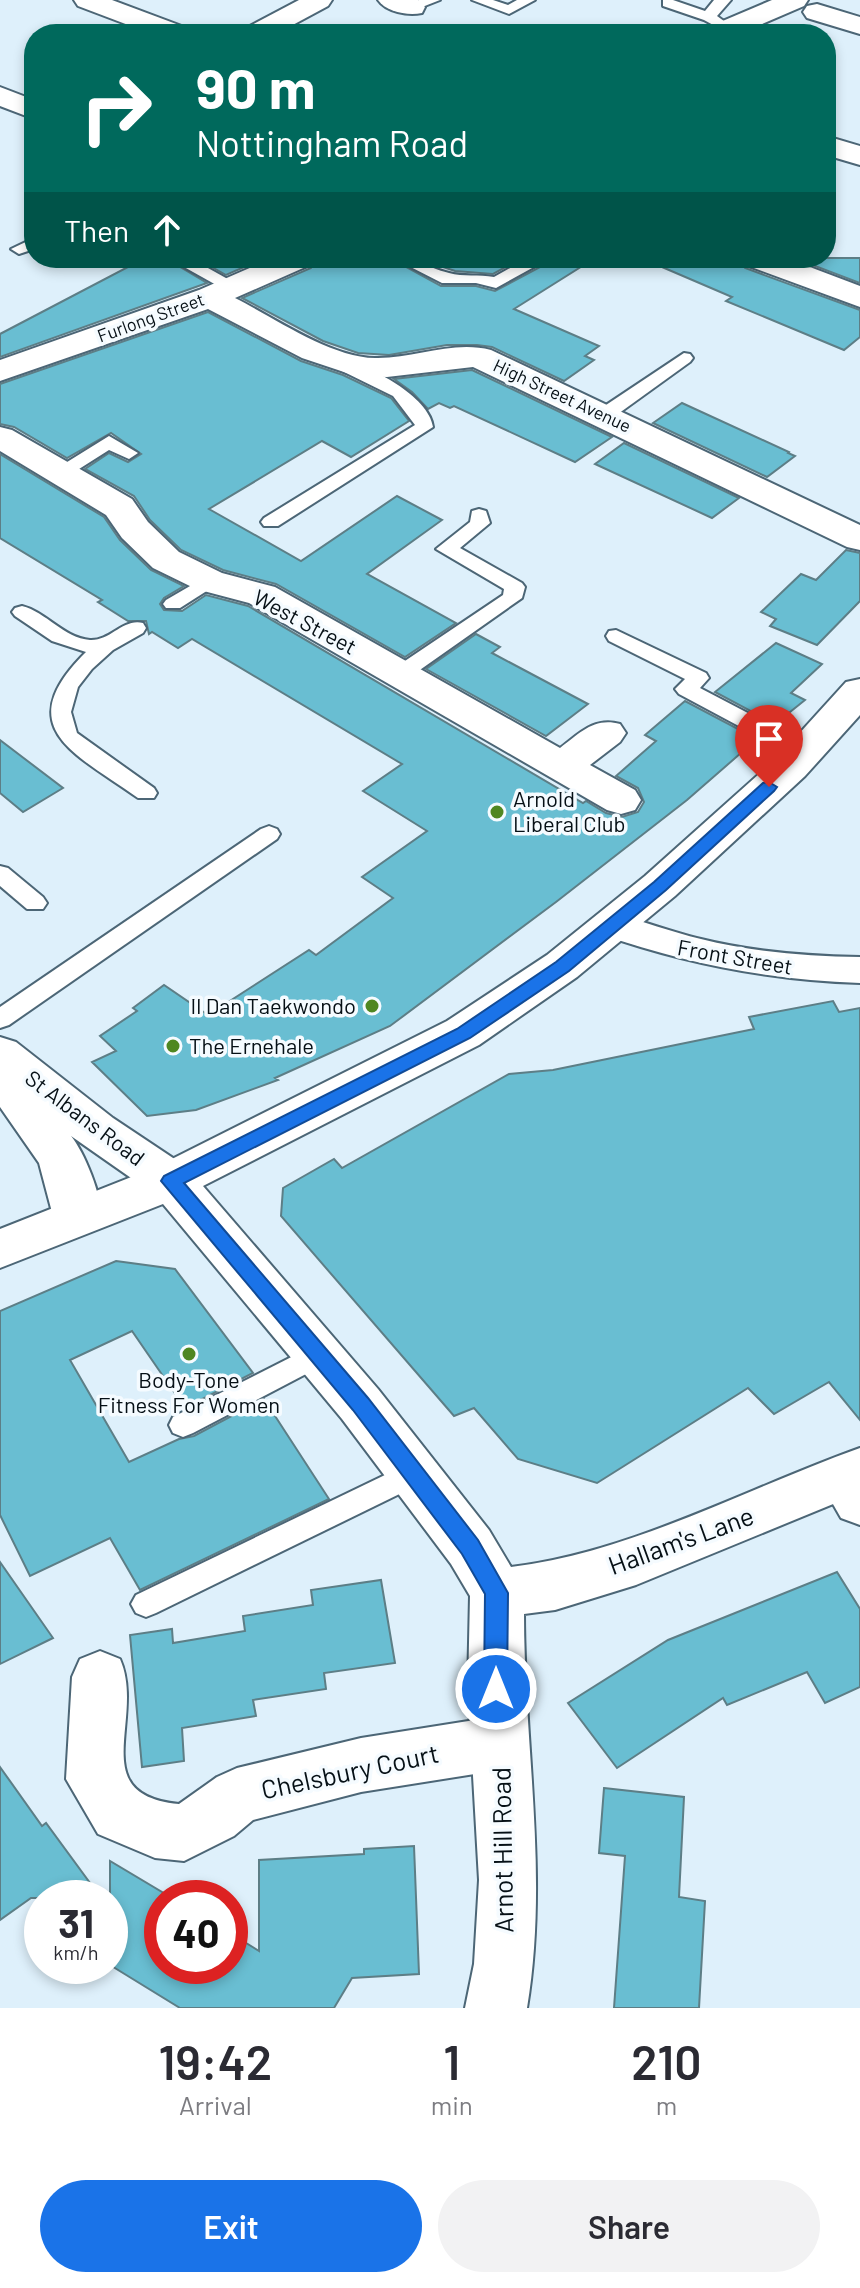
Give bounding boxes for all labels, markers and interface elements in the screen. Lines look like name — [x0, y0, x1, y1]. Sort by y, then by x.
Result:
text: 90 m — [196, 53, 316, 120]
icon: right — [64, 56, 168, 160]
text: Nottingham Road — [196, 121, 468, 164]
icon: ahead — [145, 208, 189, 252]
text: Then — [64, 212, 129, 248]
street label: Furlong Street — [94, 288, 207, 347]
street label: High Street Avenue — [490, 354, 635, 437]
street label: West Street — [250, 583, 361, 659]
pin — [735, 705, 803, 787]
icon: arrive — [747, 717, 791, 761]
place label: Arnold Liberal Club — [513, 785, 626, 836]
marker: Arnold Liberal Club — [488, 803, 506, 821]
street label: Front Street — [676, 933, 795, 979]
place label: Il Dan Taekwondo — [191, 992, 356, 1018]
marker: Il Dan Taekwondo — [363, 997, 381, 1015]
place label: The Ernehale — [189, 1032, 314, 1058]
marker: The Ernehale — [164, 1037, 182, 1055]
street label: St Albans Road — [21, 1064, 150, 1170]
marker: Body-Tone Fitness For Women — [180, 1345, 198, 1363]
place label: Body-Tone Fitness For Women — [98, 1366, 280, 1417]
street label: Hallam's Lane — [604, 1499, 757, 1580]
position arrow — [454, 1647, 538, 1731]
street label: Chelsbury Court — [258, 1737, 441, 1804]
street label: Arnot Hill Road — [485, 1767, 518, 1933]
speed limit sign: 40 — [144, 1880, 248, 1984]
text: 31 — [58, 1898, 94, 1946]
text: km/h — [53, 1940, 99, 1964]
text: 19:42 — [158, 2032, 272, 2090]
text: 1 — [443, 2032, 460, 2090]
text: 210 — [631, 2032, 702, 2090]
text: Arrival — [179, 2089, 252, 2120]
text: min — [431, 2089, 473, 2120]
text: m — [656, 2089, 677, 2120]
button: Exit — [40, 2180, 422, 2272]
button: Share — [438, 2180, 820, 2272]

